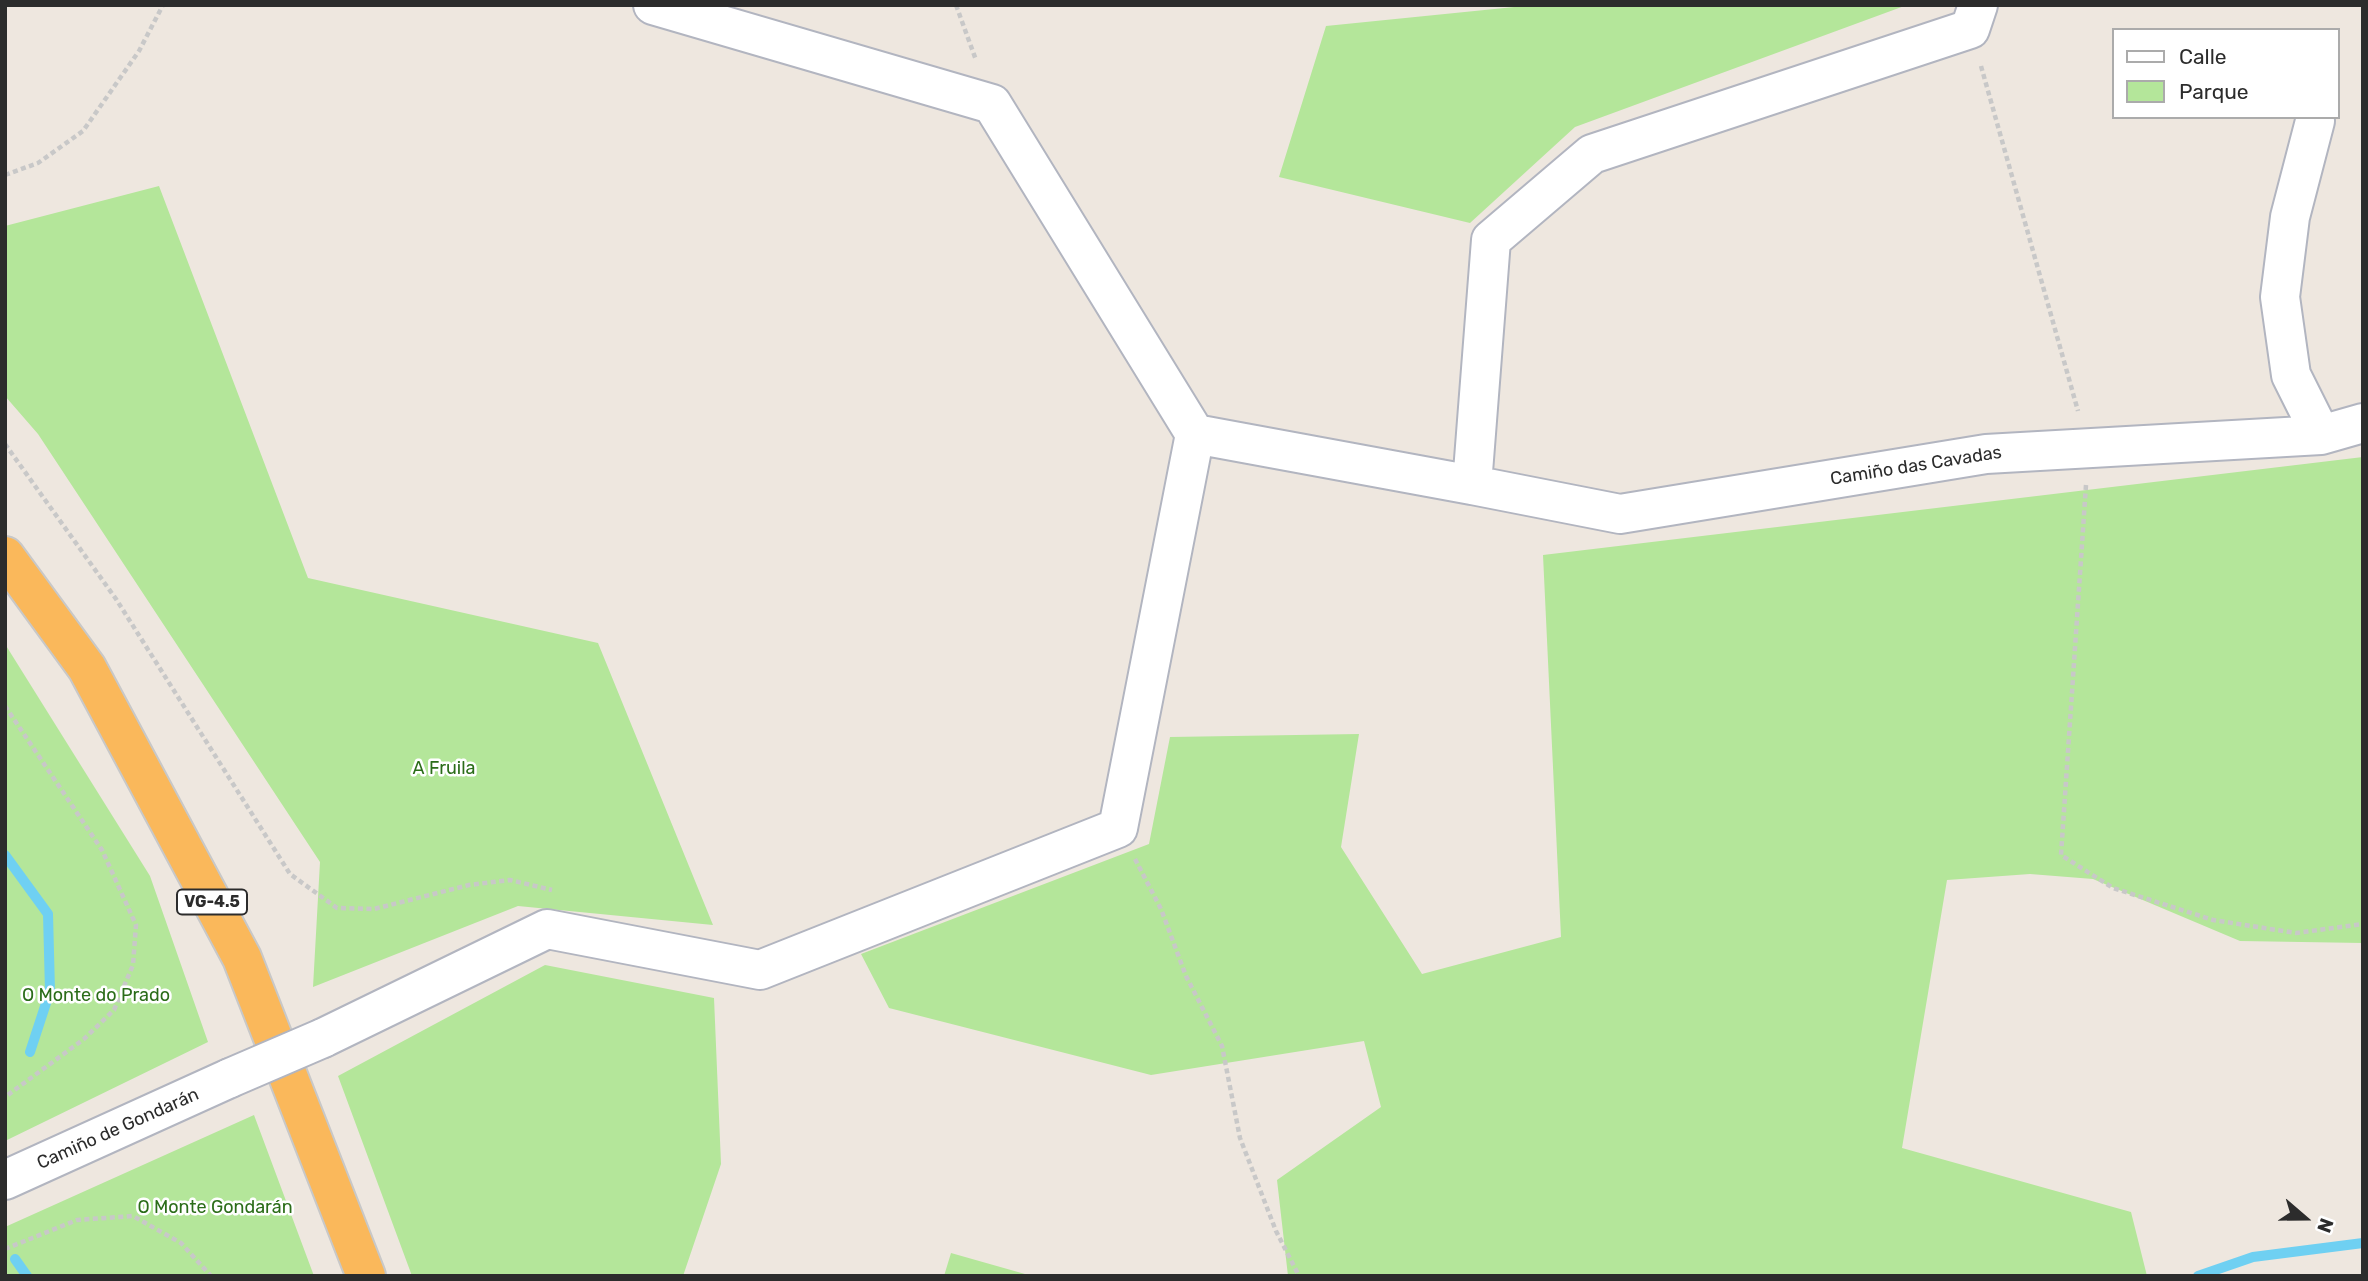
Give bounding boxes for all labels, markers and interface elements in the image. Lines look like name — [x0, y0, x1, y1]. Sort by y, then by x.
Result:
legend — [2112, 28, 2340, 119]
text: Calle — [2179, 44, 2227, 69]
text: Parque — [2179, 79, 2249, 104]
street label: Camiño das Cavadas — [1829, 442, 2003, 490]
park label: A Fruila — [412, 758, 476, 780]
road number: VG-4.5 — [177, 890, 247, 914]
park label: O Monte do Prado — [22, 985, 170, 1007]
street label: Camiño de Gondarán — [34, 1084, 202, 1174]
north arrow — [2270, 1183, 2340, 1253]
park label: O Monte Gondarán — [137, 1197, 293, 1219]
text: N — [2312, 1215, 2338, 1236]

